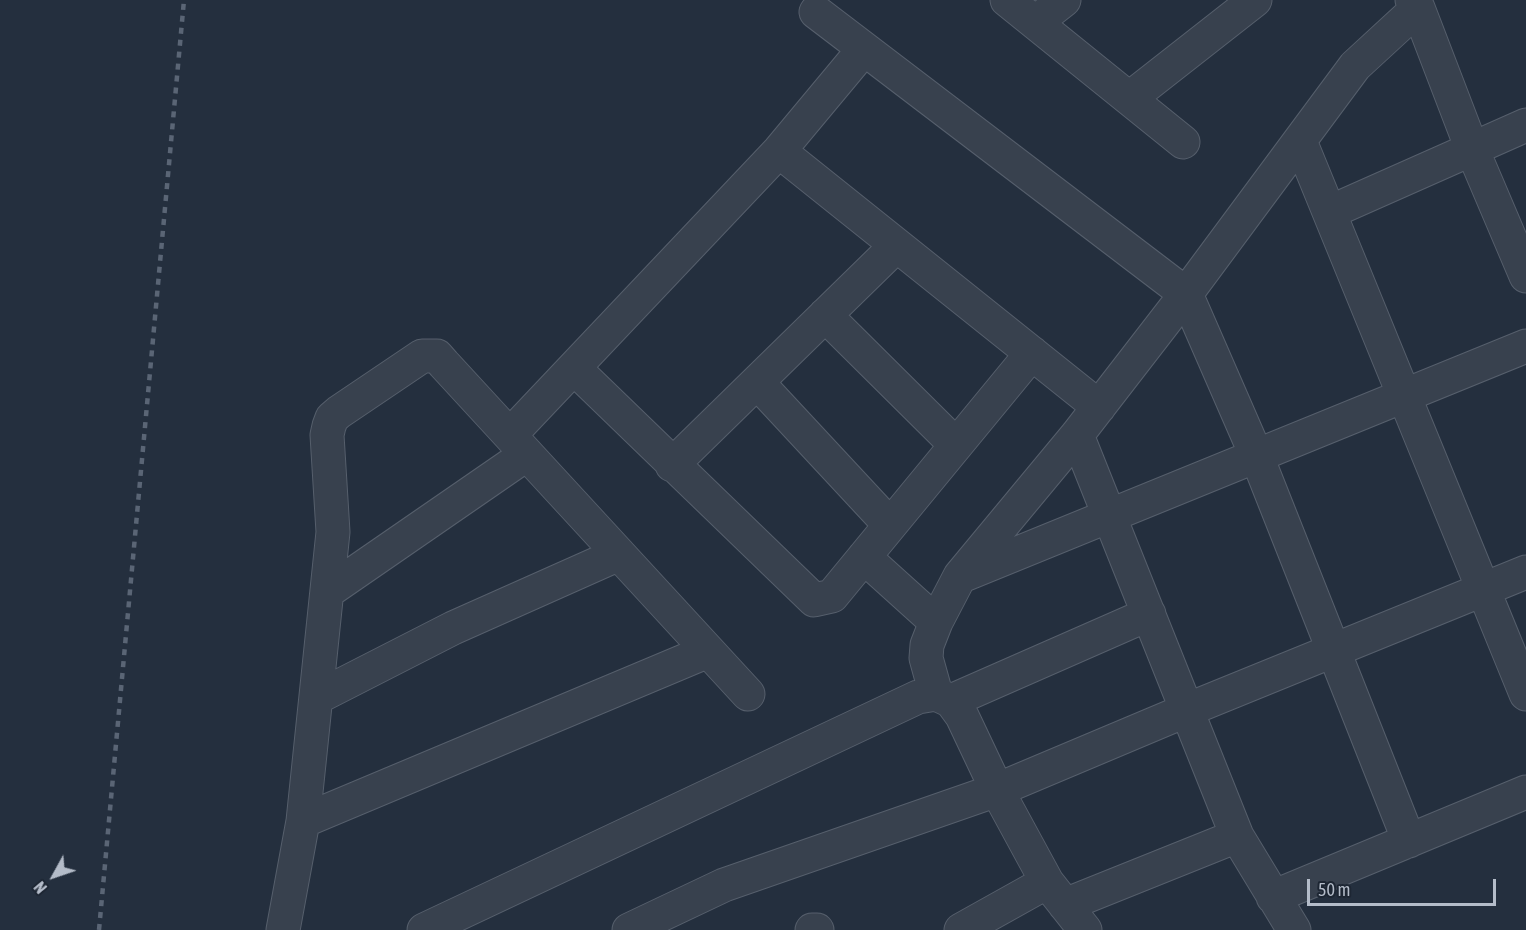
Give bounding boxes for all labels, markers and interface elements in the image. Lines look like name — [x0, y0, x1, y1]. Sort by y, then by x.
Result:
north arrow — [24, 846, 84, 906]
scale bar — [1310, 867, 1499, 905]
text: N — [30, 878, 50, 897]
text: 50 m — [1318, 879, 1350, 900]

